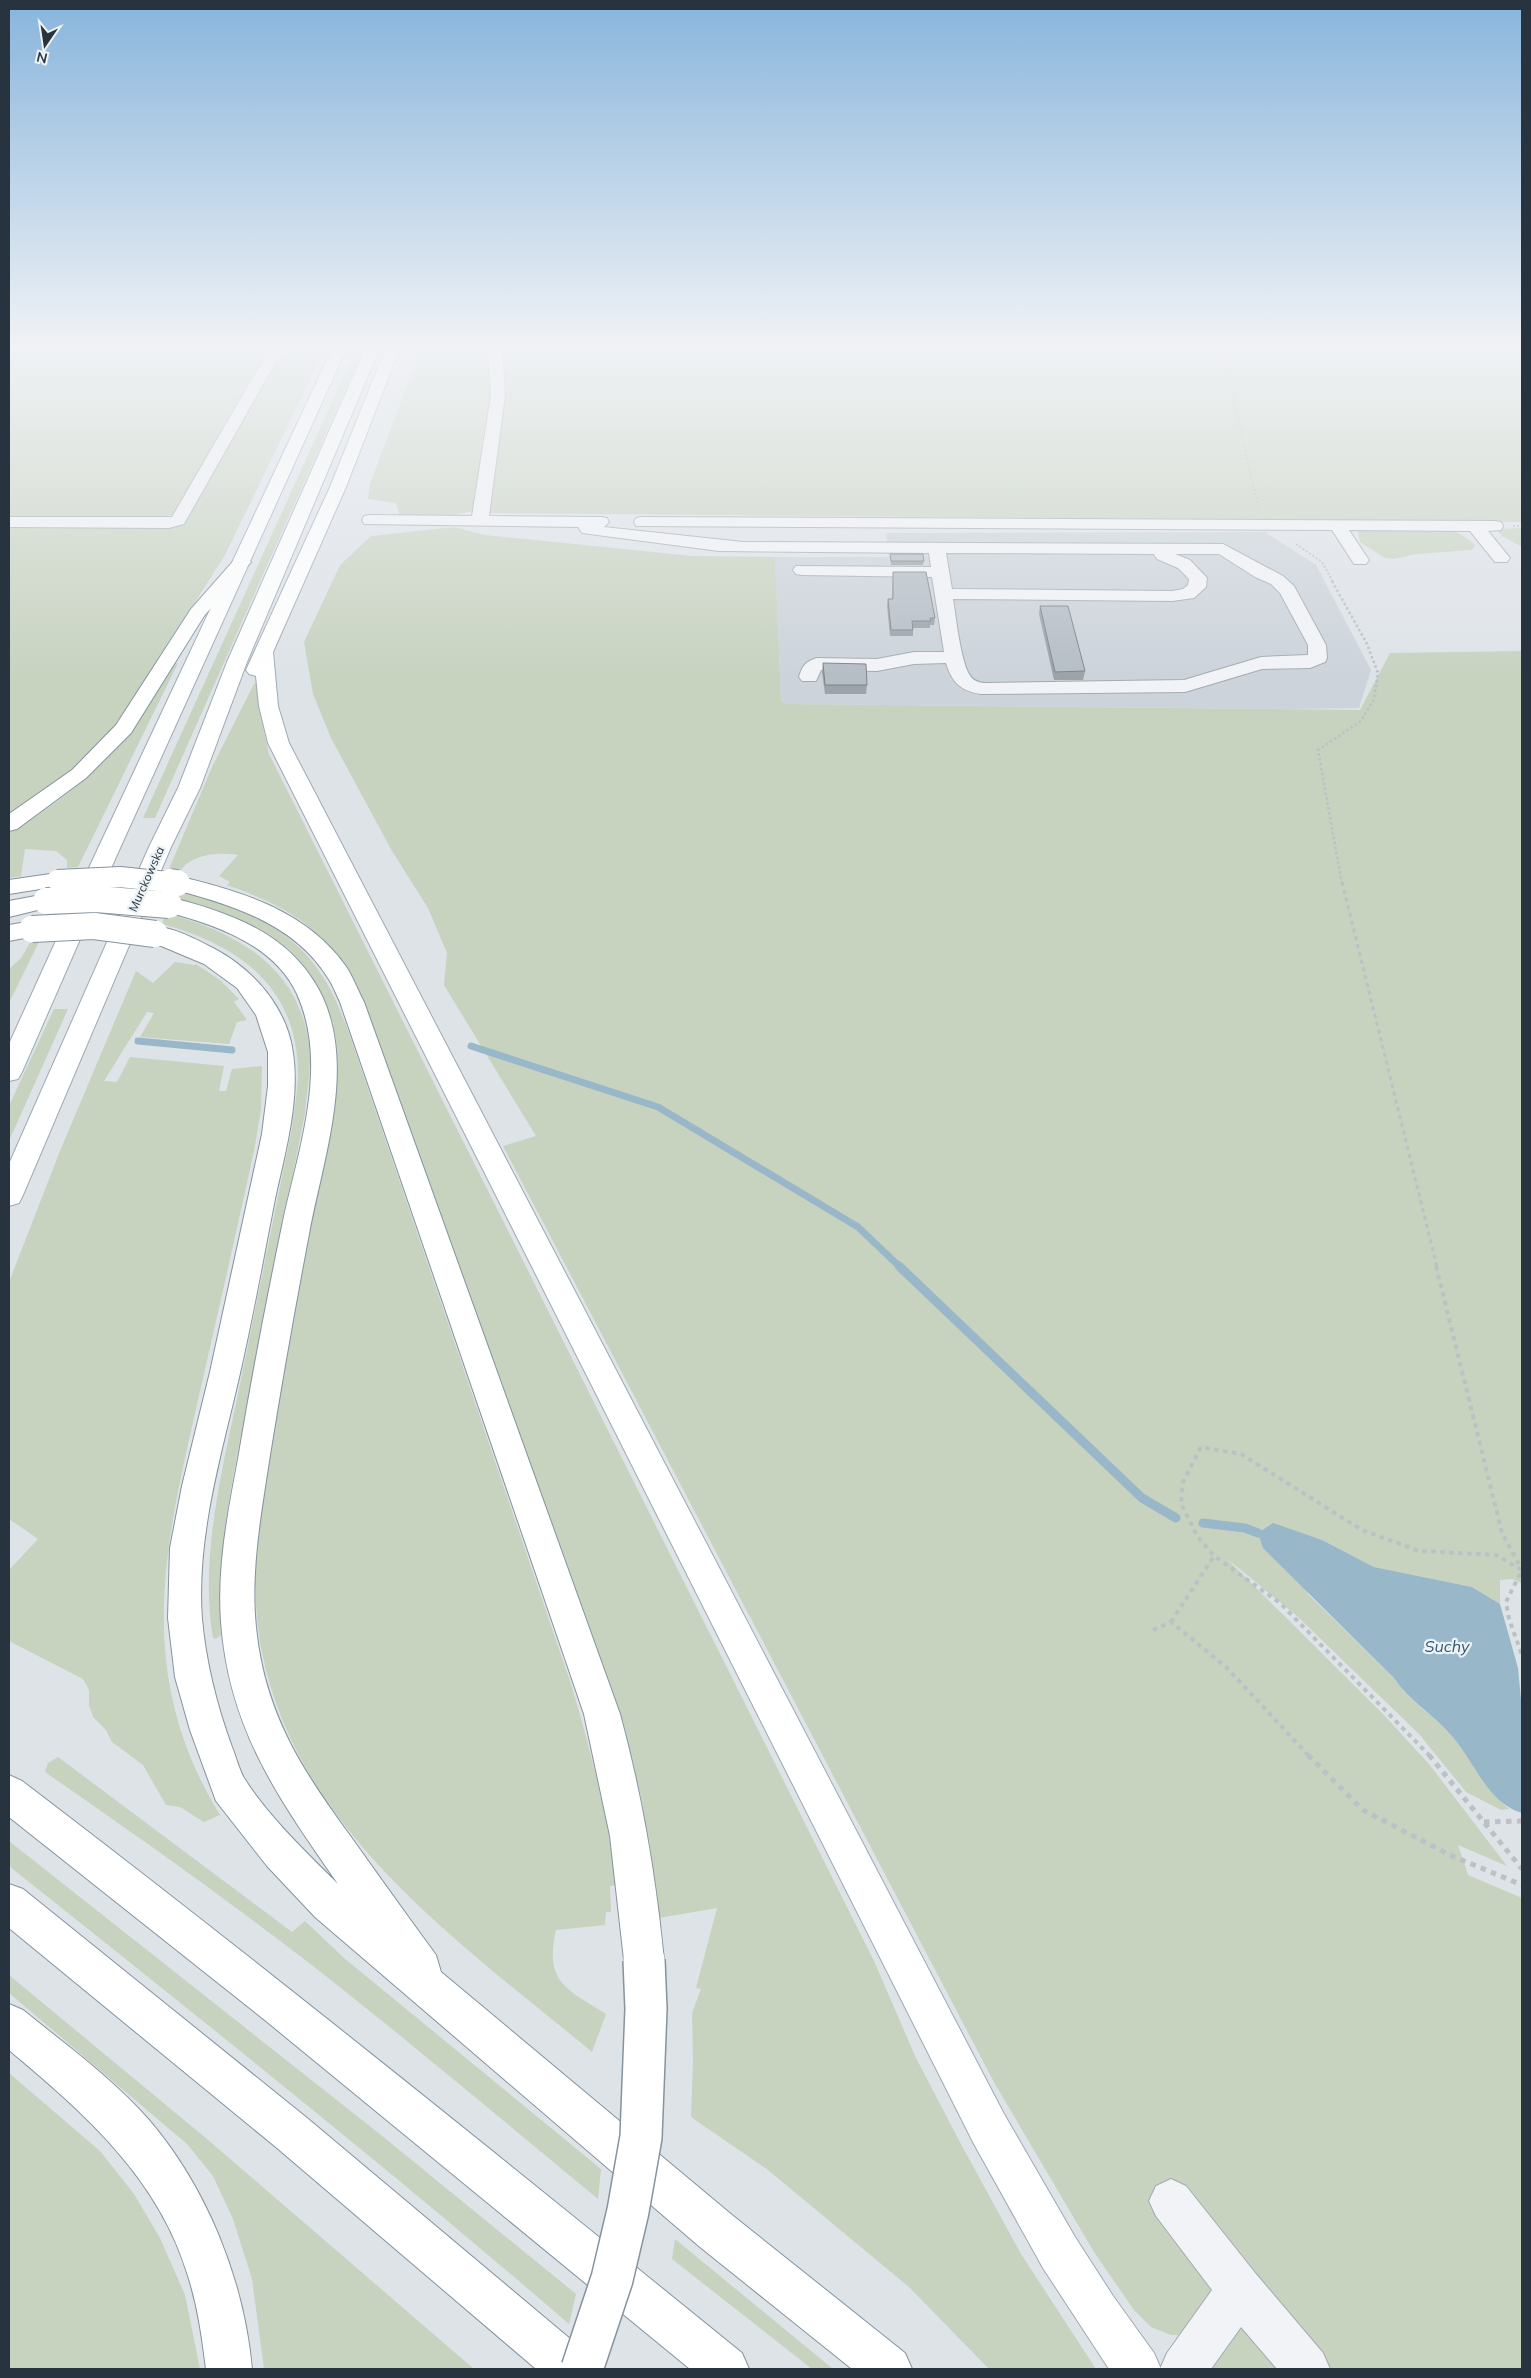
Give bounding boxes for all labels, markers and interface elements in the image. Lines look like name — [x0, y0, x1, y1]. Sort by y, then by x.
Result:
north arrow — [20, 20, 70, 70]
text: N — [35, 48, 49, 68]
street label: Murckowska — [125, 844, 167, 914]
water label: Suchy — [1425, 1636, 1470, 1656]

